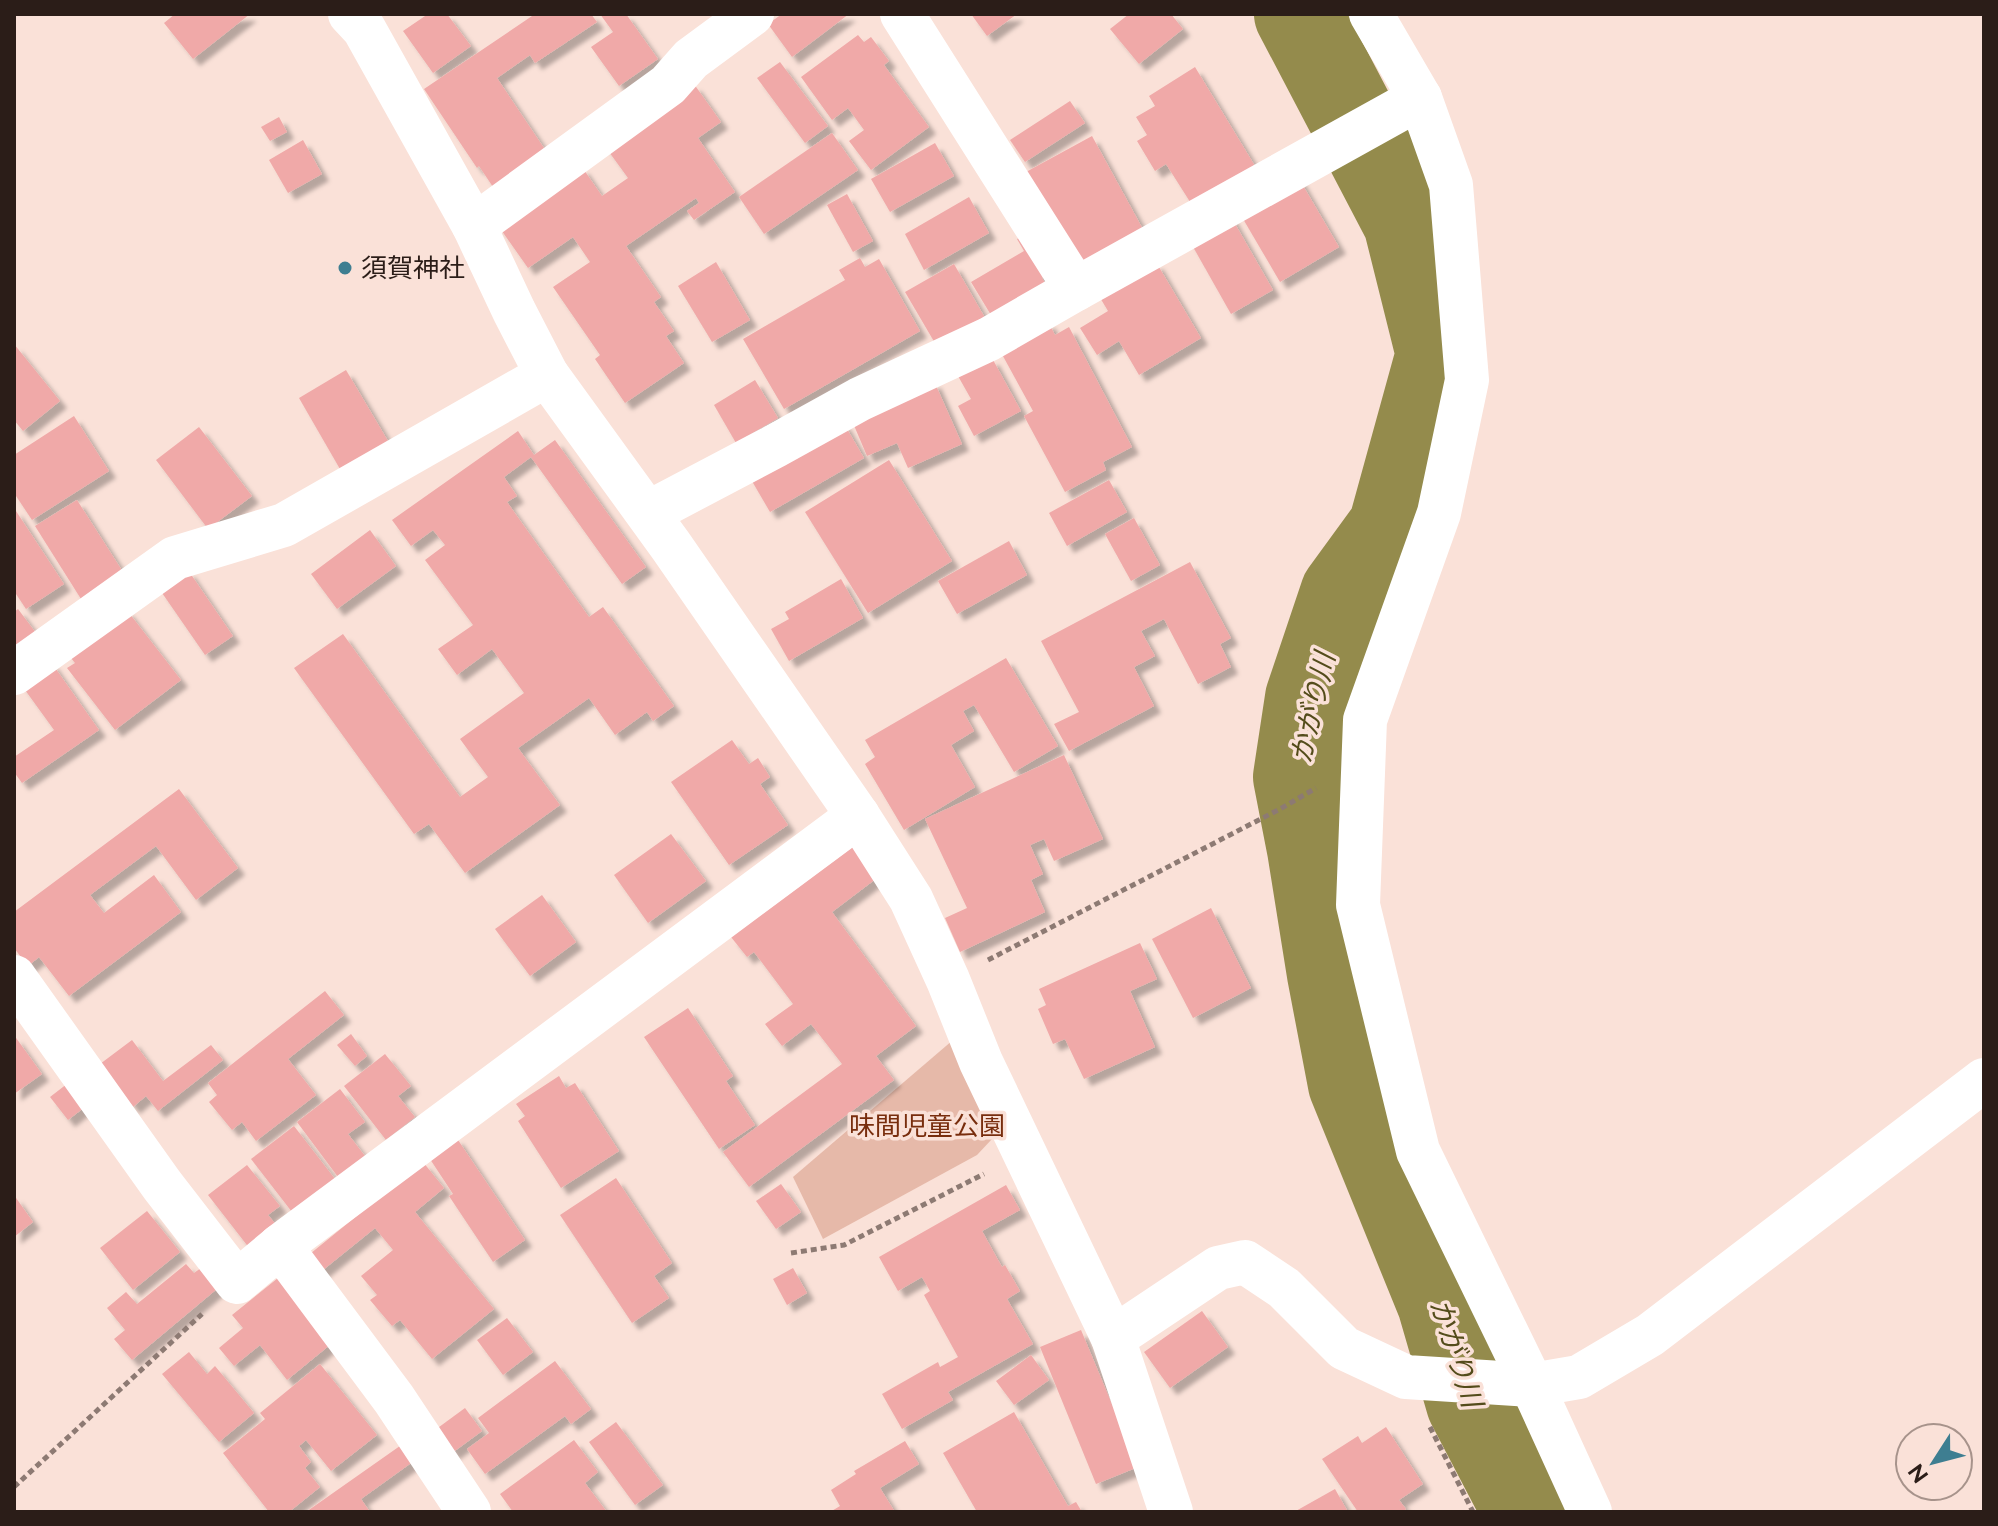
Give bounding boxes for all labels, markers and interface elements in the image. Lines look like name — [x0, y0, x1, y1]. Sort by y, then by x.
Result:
place label: 須賀神社 — [361, 253, 465, 283]
marker: 須賀神社 — [336, 259, 354, 277]
water label: かがり川 — [1284, 647, 1342, 766]
park label: 味間児童公園 — [849, 1111, 1005, 1141]
water label: かがり川 — [1423, 1295, 1490, 1414]
north arrow — [1894, 1422, 1974, 1502]
text: N — [1902, 1459, 1933, 1488]

